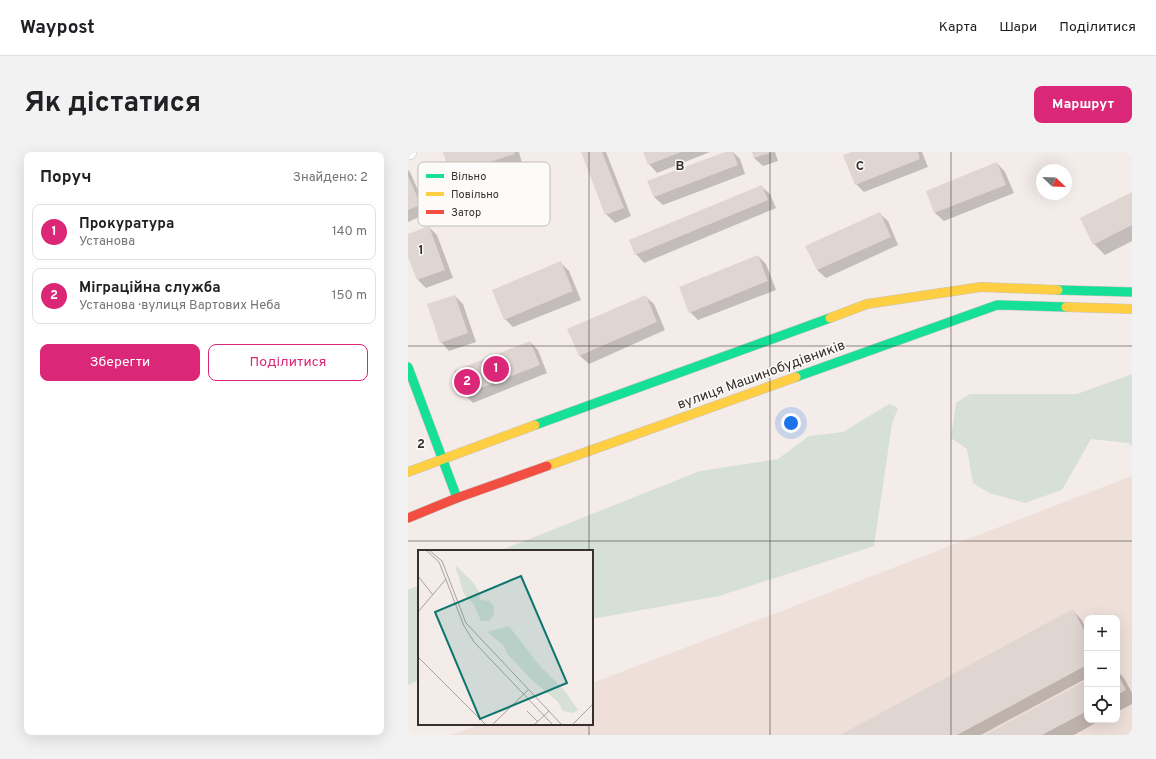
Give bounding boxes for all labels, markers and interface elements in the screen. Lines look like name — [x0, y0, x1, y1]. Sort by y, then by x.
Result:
text: Waypost — [20, 16, 95, 40]
text: Карта — [939, 19, 977, 36]
text: Шари — [999, 19, 1037, 36]
text: Поділитися — [1059, 19, 1136, 36]
text: Як дістатися — [24, 86, 201, 122]
button: Маршрут — [1034, 86, 1132, 123]
text: B — [676, 159, 685, 175]
text: C — [856, 159, 864, 175]
legend — [418, 162, 550, 226]
north arrow — [1036, 164, 1072, 200]
text: Поруч — [40, 167, 92, 189]
text: Знайдено: 2 — [293, 170, 368, 186]
text: Вільно — [451, 170, 486, 184]
text: Повільно — [451, 188, 499, 202]
text: Затор — [451, 206, 481, 220]
text: Прокуратура — [79, 215, 174, 234]
text: 1 — [51, 224, 57, 240]
text: 140 m — [332, 224, 367, 240]
text: Установа — [79, 234, 135, 250]
text: 1 — [418, 243, 424, 259]
text: Міграційна служба — [79, 279, 221, 298]
text: 2 — [50, 288, 58, 304]
text: 150 m — [332, 288, 367, 304]
text: Установа · вулиця Вартових Неба — [79, 298, 280, 314]
street label: вулиця Машинобудівників — [675, 337, 848, 414]
button: Зберегти — [40, 344, 200, 381]
button: Поділитися — [208, 344, 368, 381]
pin: 1 — [483, 354, 509, 384]
pin: 2 — [454, 367, 480, 397]
your location — [781, 413, 801, 433]
text: 2 — [417, 437, 425, 453]
inset map — [418, 550, 593, 725]
map controls — [1084, 615, 1120, 723]
button: + — [1084, 615, 1120, 651]
button: − — [1084, 651, 1120, 687]
button: locate — [1084, 687, 1120, 723]

